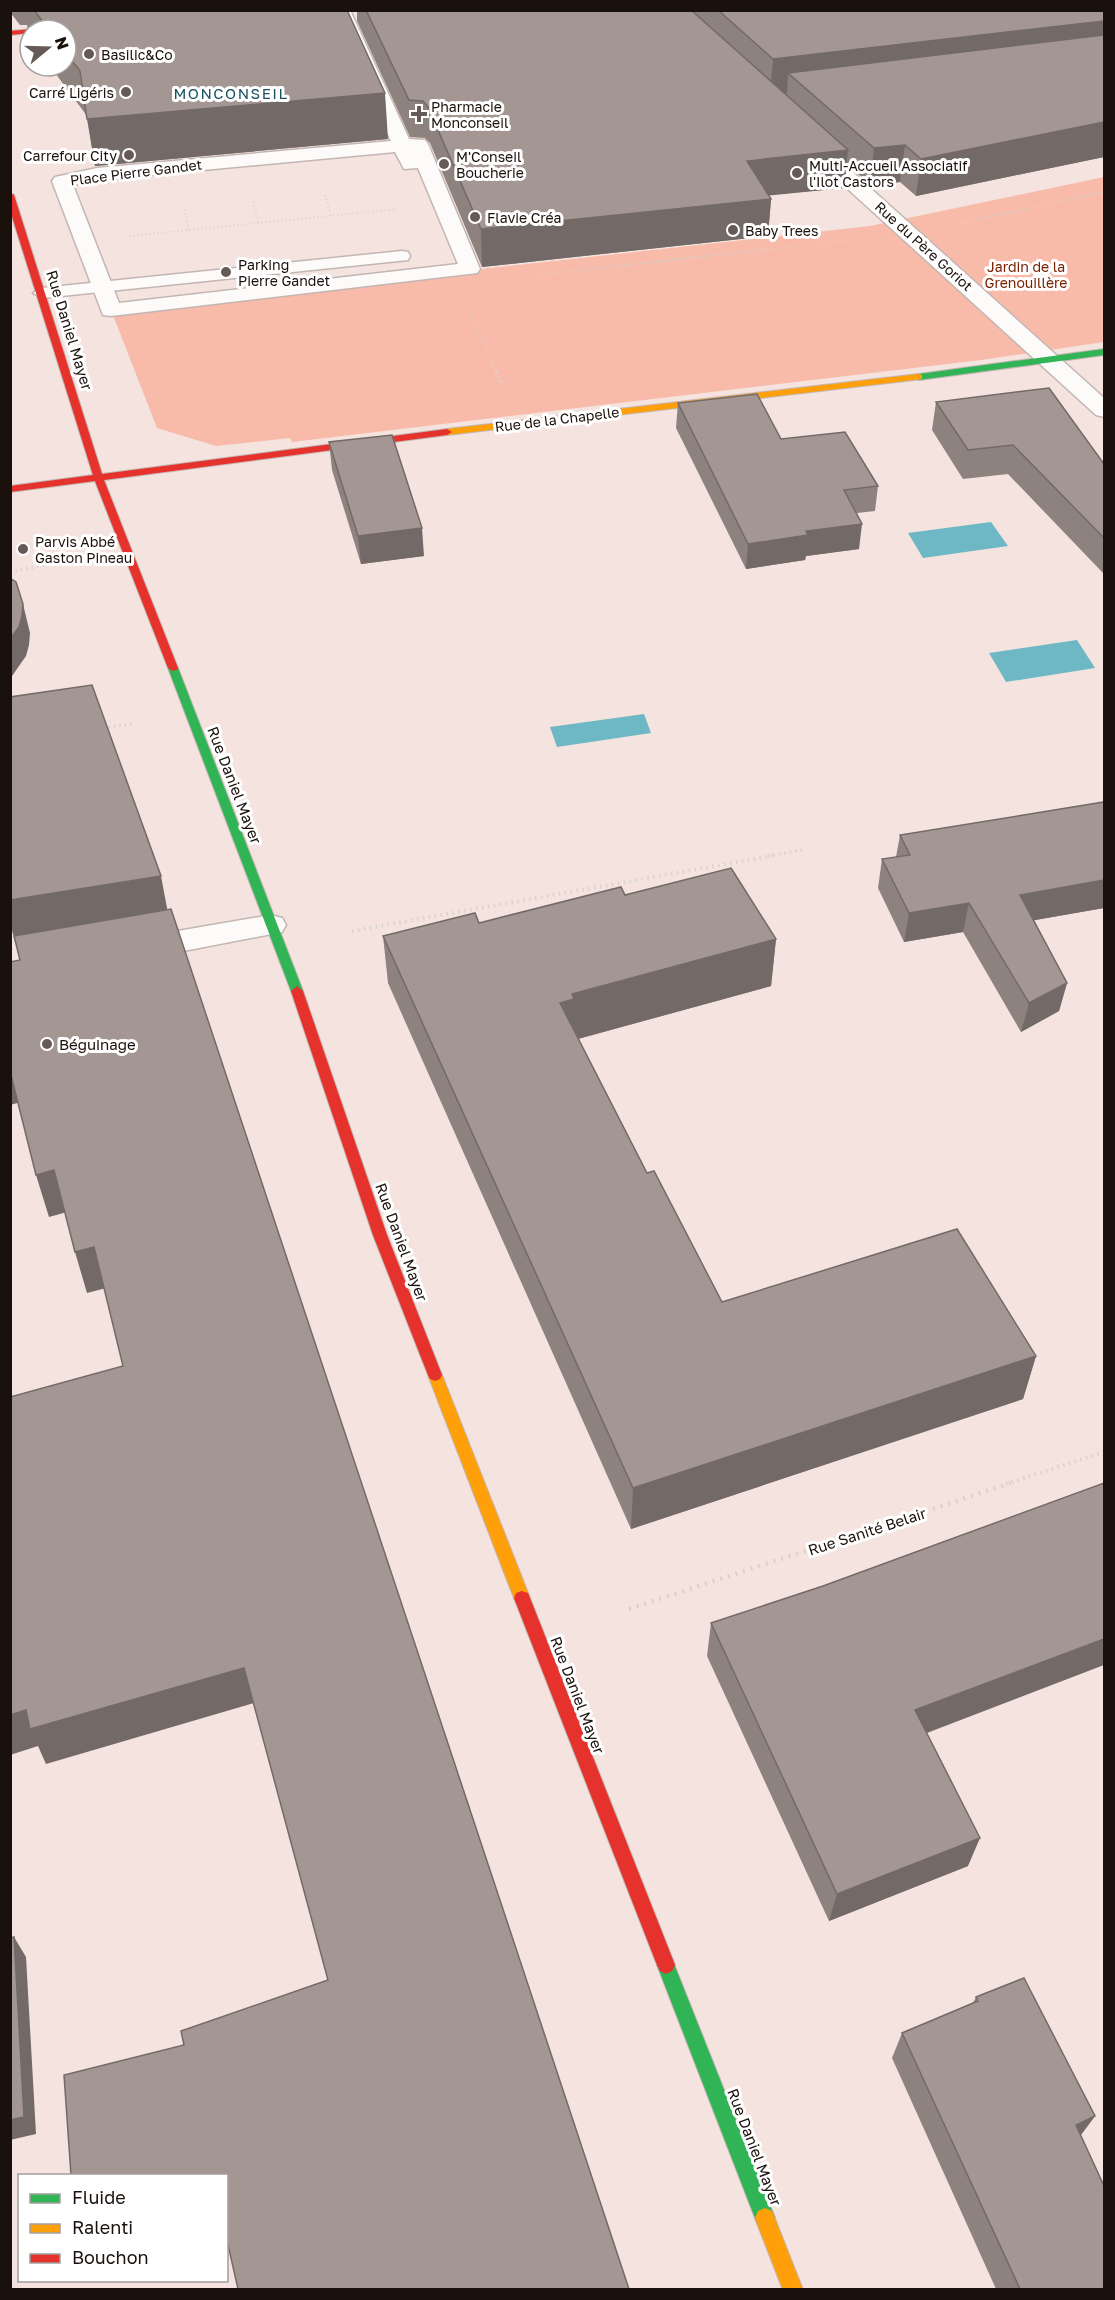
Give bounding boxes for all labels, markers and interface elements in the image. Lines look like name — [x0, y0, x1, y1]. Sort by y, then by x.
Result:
north arrow — [18, 18, 78, 78]
text: N — [51, 34, 74, 52]
place label: Basilic&Co — [101, 46, 173, 63]
marker: Basilic&Co — [82, 47, 96, 61]
place label: Carré Ligéris — [29, 84, 114, 101]
district label: MONCONSEIL — [173, 84, 289, 102]
marker: Carré Ligéris — [119, 85, 133, 99]
place label: Pharmacie Monconseil — [431, 98, 508, 131]
marker: Pharmacie Monconseil — [412, 107, 426, 121]
place label: Carrefour City — [23, 147, 117, 164]
marker: Carrefour City — [122, 148, 136, 162]
place label: M'Conseil Boucherie — [456, 148, 524, 181]
street label: Place Pierre Gandet — [69, 155, 203, 189]
marker: M'Conseil Boucherie — [437, 157, 451, 171]
place label: Multi-Accueil Associatif l'Ilot Castors — [809, 157, 967, 190]
marker: Multi-Accueil Associatif l'Ilot Castors — [790, 166, 804, 180]
street label: Rue du Père Goriot — [872, 198, 976, 294]
place label: Flavie Créa — [487, 209, 562, 226]
marker: Flavie Créa — [468, 210, 482, 224]
place label: Baby Trees — [745, 222, 818, 239]
marker: Baby Trees — [726, 223, 740, 237]
place label: Parking Pierre Gandet — [238, 256, 330, 289]
park label: Jardin de la Grenouillère — [985, 258, 1067, 291]
marker: Parking Pierre Gandet — [219, 265, 233, 279]
street label: Rue Daniel Mayer — [43, 268, 97, 392]
street label: Rue de la Chapelle — [494, 403, 620, 435]
place label: Parvis Abbé Gaston Pineau — [35, 533, 132, 566]
marker: Parvis Abbé Gaston Pineau — [16, 542, 30, 556]
street label: Rue Daniel Mayer — [204, 724, 266, 847]
place label: Béguinage — [59, 1035, 136, 1053]
marker: Béguinage — [40, 1037, 54, 1051]
street label: Rue Daniel Mayer — [372, 1180, 432, 1304]
street label: Rue Sanité Belair — [806, 1503, 928, 1559]
street label: Rue Daniel Mayer — [547, 1634, 609, 1757]
street label: Rue Daniel Mayer — [724, 2086, 786, 2209]
legend — [18, 2174, 228, 2282]
text: Fluide — [72, 2186, 126, 2208]
text: Ralenti — [72, 2216, 133, 2238]
text: Bouchon — [72, 2246, 149, 2268]

